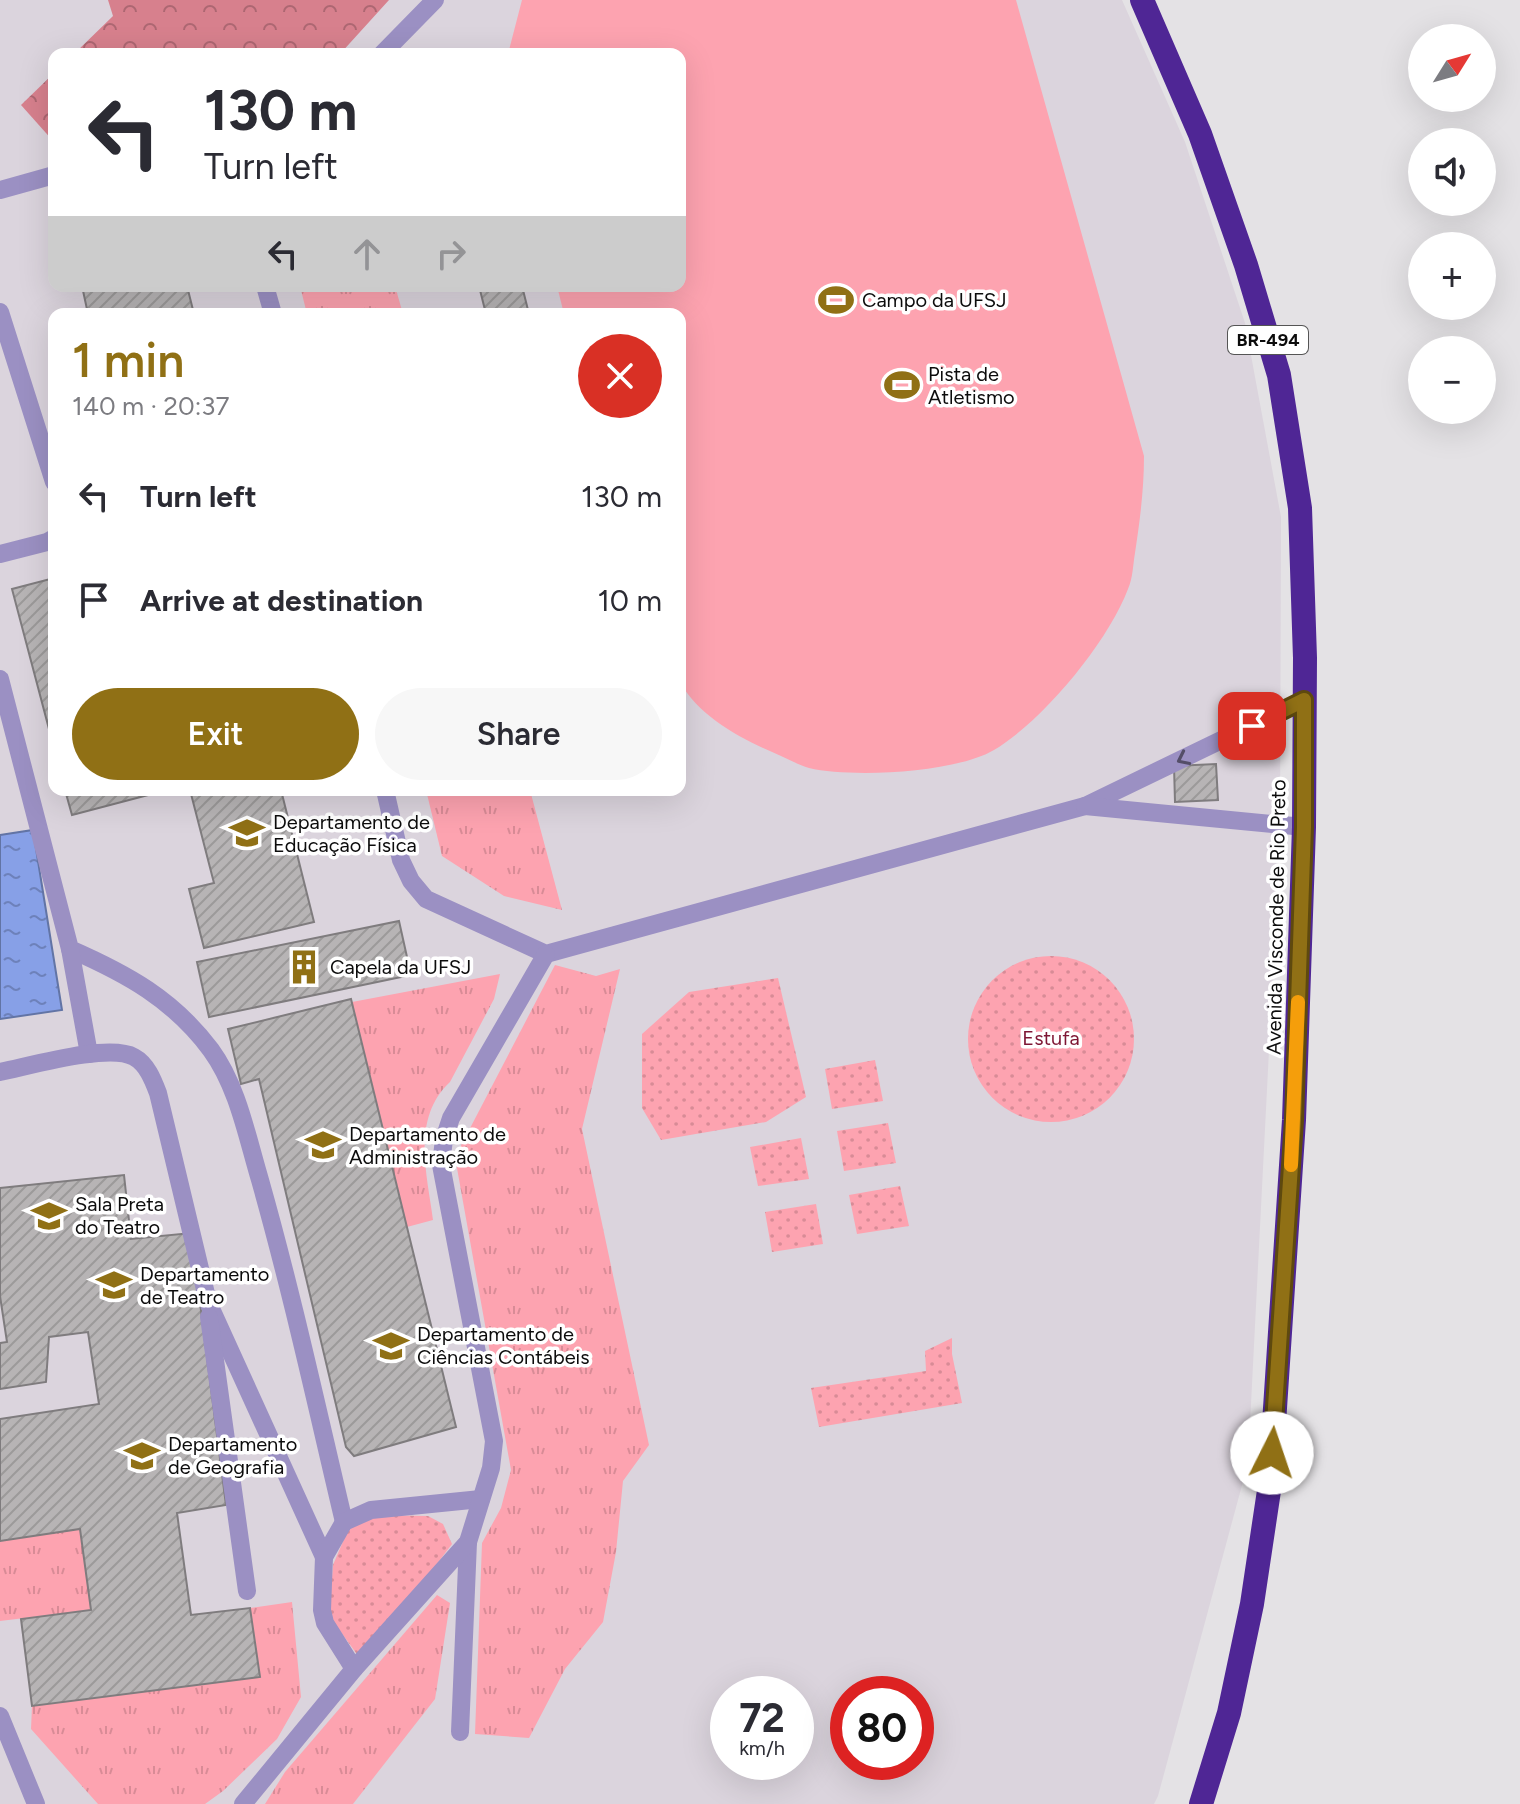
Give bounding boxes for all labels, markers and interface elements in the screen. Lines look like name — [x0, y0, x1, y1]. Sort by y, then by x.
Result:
north arrow — [1408, 24, 1496, 112]
map controls — [1408, 24, 1496, 424]
text: 130 m — [204, 77, 357, 144]
icon: left — [72, 80, 176, 184]
button: sound — [1408, 128, 1496, 216]
text: Turn left — [204, 145, 338, 188]
icon: left — [261, 232, 305, 276]
icon: ahead — [345, 232, 389, 276]
icon: right — [429, 232, 473, 276]
button: + — [1408, 232, 1496, 320]
sports icon: Campo da UFSJ — [817, 281, 855, 319]
place label: Campo da UFSJ — [862, 288, 1006, 312]
road number: BR-494 — [1228, 326, 1308, 354]
text: 1 min — [72, 331, 184, 389]
button: close — [578, 334, 662, 418]
button: − — [1408, 336, 1496, 424]
place label: Pista de Atletismo — [928, 362, 1015, 409]
sports icon: Pista de Atletismo — [883, 366, 921, 404]
text: 140 m · 20:37 — [72, 390, 229, 422]
icon: left — [72, 474, 116, 518]
text: Turn left — [140, 478, 257, 515]
text: 130 m — [581, 478, 662, 515]
icon: arrive — [72, 578, 116, 622]
text: Arrive at destination — [140, 582, 423, 619]
text: 10 m — [597, 582, 662, 619]
button: Exit — [72, 688, 359, 780]
button: Share — [375, 688, 662, 780]
pin — [1218, 692, 1286, 760]
icon: arrive — [1230, 704, 1274, 748]
one-way arrow — [1177, 749, 1192, 765]
street label: Avenida Visconde de Rio Preto — [1262, 779, 1290, 1055]
place label: Departamento de Educação Física — [273, 810, 430, 857]
school or university icon: Departamento de Educação Física — [228, 814, 266, 852]
building icon: Capela da UFSJ — [285, 948, 323, 986]
place label: Capela da UFSJ — [330, 955, 471, 979]
park label: Estufa — [1022, 1026, 1080, 1050]
place label: Departamento de Administração — [349, 1122, 506, 1169]
school or university icon: Departamento de Administração — [304, 1126, 342, 1164]
place label: Sala Preta do Teatro — [75, 1192, 164, 1239]
school or university icon: Sala Preta do Teatro — [30, 1197, 68, 1235]
place label: Departamento de Teatro — [140, 1262, 269, 1309]
school or university icon: Departamento de Teatro — [95, 1266, 133, 1304]
place label: Departamento de Ciências Contábeis — [417, 1322, 590, 1369]
school or university icon: Departamento de Ciências Contábeis — [372, 1327, 410, 1365]
position arrow — [1230, 1411, 1314, 1495]
place label: Departamento de Geografia — [168, 1432, 297, 1479]
school or university icon: Departamento de Geografia — [123, 1437, 161, 1475]
speed limit sign: 80 — [830, 1676, 934, 1780]
text: 72 — [739, 1694, 785, 1742]
text: km/h — [739, 1736, 785, 1760]

